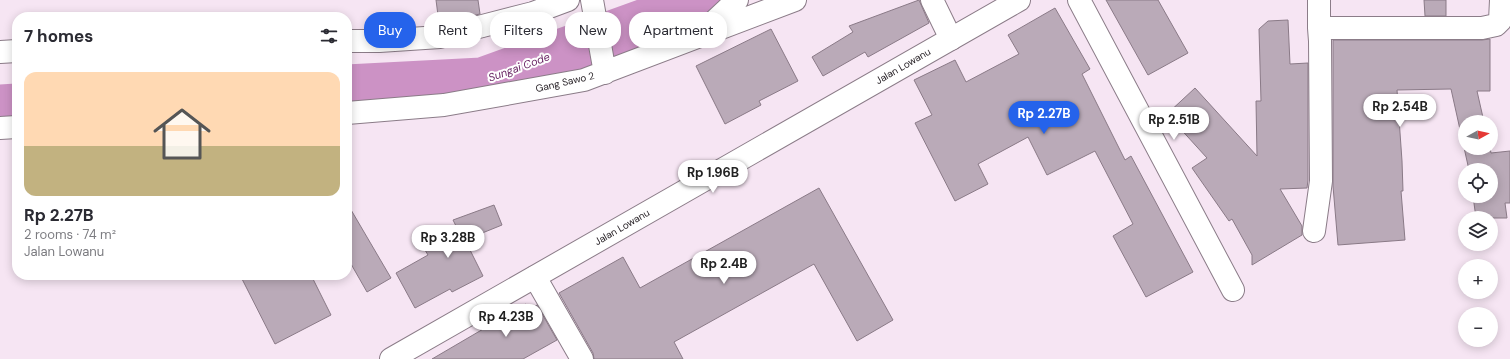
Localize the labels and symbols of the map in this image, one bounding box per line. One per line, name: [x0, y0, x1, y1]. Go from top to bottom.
street label: Jalan Lowanu: [873, 45, 933, 87]
water label: Sungai Code: [486, 49, 552, 85]
street label: Gang Sawo 2: [534, 69, 596, 95]
pin: Rp 2.54B: [1359, 94, 1441, 128]
pin: Rp 2.27B: [1003, 101, 1085, 135]
pin: Rp 2.51B: [1133, 107, 1215, 141]
north arrow: [1458, 115, 1498, 155]
pin: Rp 1.96B: [672, 160, 754, 194]
street label: Jalan Lowanu: [592, 206, 652, 248]
pin: Rp 3.28B: [407, 225, 489, 259]
pin: Rp 2.4B: [687, 251, 761, 285]
pin: Rp 4.23B: [465, 304, 547, 338]

